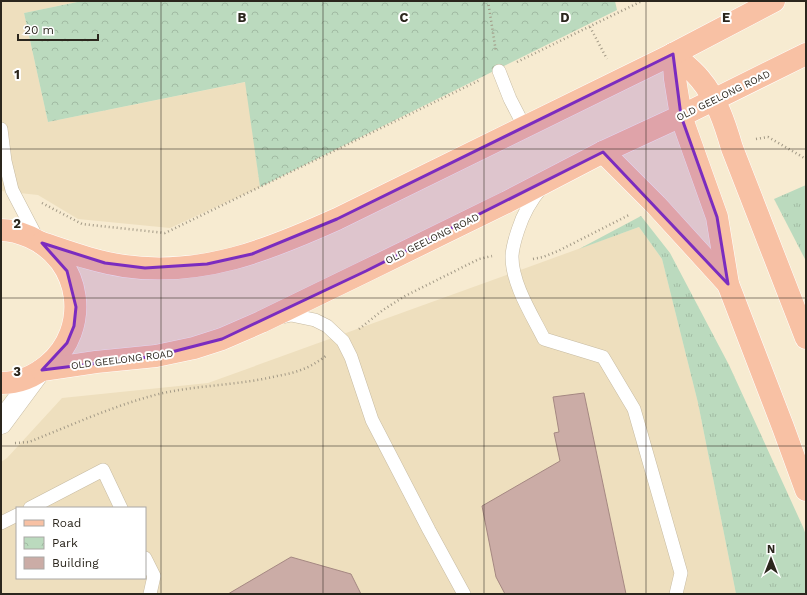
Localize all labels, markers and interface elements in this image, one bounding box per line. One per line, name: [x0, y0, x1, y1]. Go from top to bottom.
text: B: [238, 10, 247, 25]
text: C: [400, 10, 409, 25]
text: D: [560, 10, 570, 25]
text: E: [722, 10, 730, 25]
scale bar: [18, 16, 98, 42]
text: 20 m: [24, 23, 54, 37]
text: 1: [14, 67, 20, 82]
street label: OLD GEELONG ROAD: [675, 68, 772, 123]
street label: OLD GEELONG ROAD: [384, 211, 481, 266]
text: 2: [13, 216, 21, 231]
street label: OLD GEELONG ROAD: [70, 348, 174, 371]
text: 3: [13, 364, 21, 379]
legend: [16, 507, 146, 579]
text: Road: [52, 516, 81, 530]
text: Park: [52, 536, 78, 550]
north arrow: [751, 539, 791, 579]
text: N: [767, 543, 775, 556]
text: Building: [52, 556, 99, 570]

